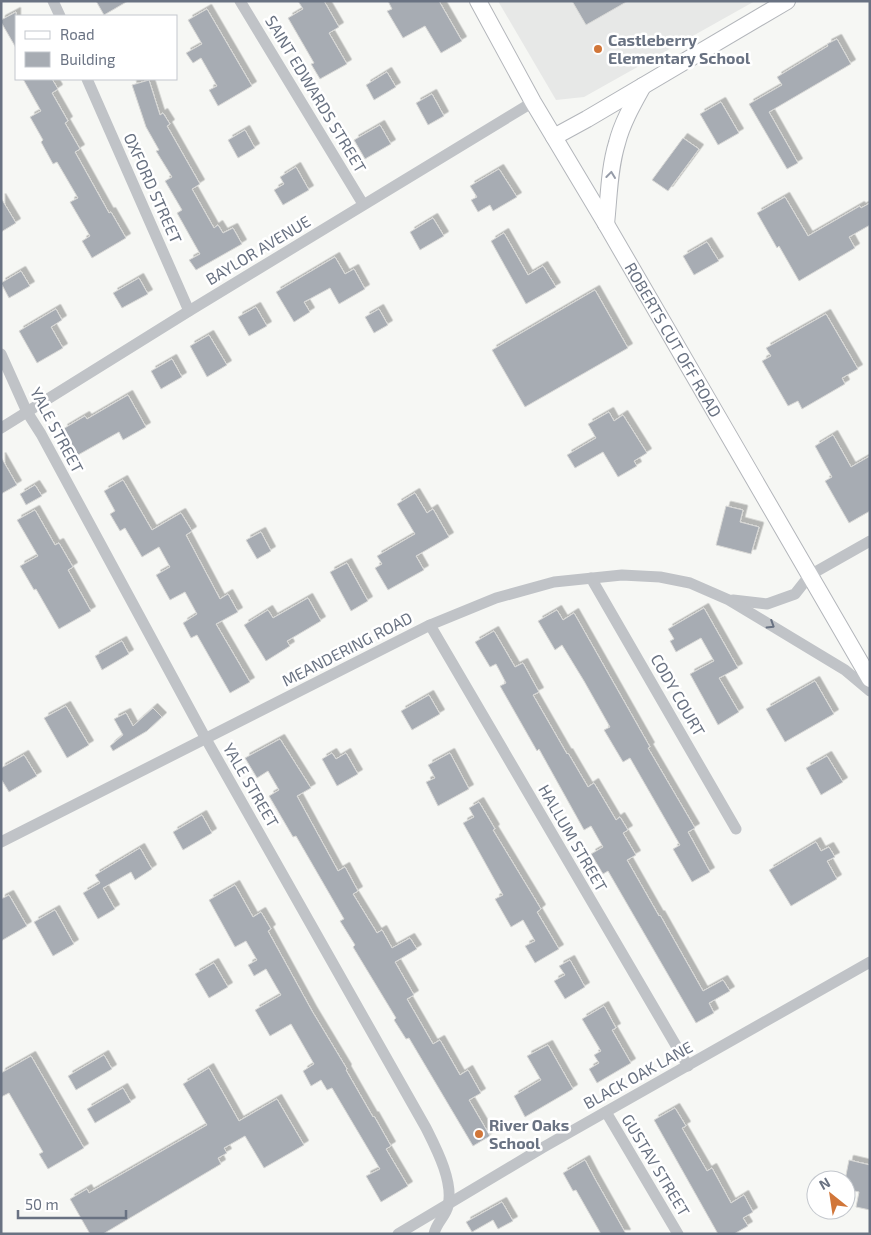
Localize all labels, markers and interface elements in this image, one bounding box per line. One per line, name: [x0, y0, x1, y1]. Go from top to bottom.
street label: SAINT EDWARDS STREET: [262, 12, 371, 176]
legend: [15, 15, 178, 80]
text: Road: [60, 25, 95, 43]
place label: Castleberry Elementary School: [608, 30, 751, 68]
marker: Castleberry Elementary School: [592, 43, 604, 55]
text: Building: [60, 50, 116, 68]
street label: OXFORD STREET: [121, 130, 186, 246]
one-way arrow: [605, 171, 616, 179]
street label: BAYLOR AVENUE: [202, 211, 314, 288]
street label: ROBERTS CUT OFF ROAD: [621, 259, 726, 420]
street label: YALE STREET: [27, 384, 88, 476]
street label: MEANDERING ROAD: [278, 607, 415, 690]
one-way arrow: [765, 619, 774, 629]
street label: CODY COURT: [647, 650, 710, 739]
street label: YALE STREET: [220, 739, 283, 830]
street label: HALLUM STREET: [535, 781, 612, 895]
street label: BLACK OAK LANE: [580, 1037, 696, 1112]
street label: GUSTAV STREET: [618, 1110, 694, 1219]
place label: River Oaks School: [489, 1115, 569, 1152]
marker: River Oaks School: [473, 1128, 485, 1140]
north arrow: [806, 1170, 856, 1220]
text: N: [816, 1173, 833, 1193]
scale bar: [18, 1188, 125, 1220]
text: 50 m: [25, 1195, 59, 1213]

